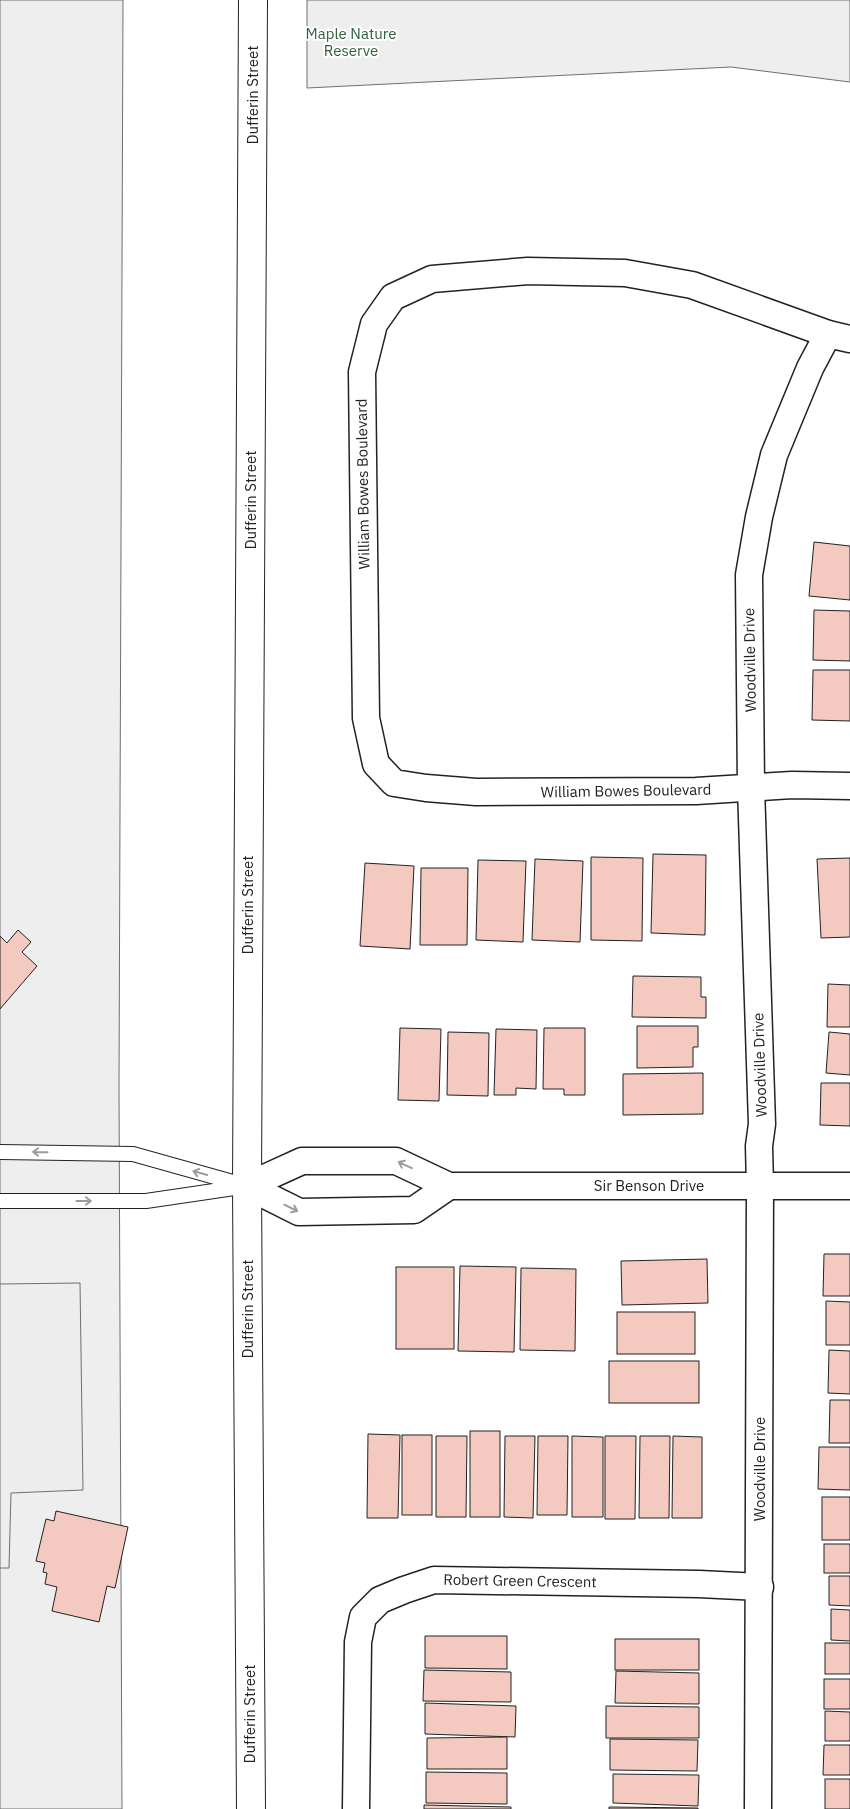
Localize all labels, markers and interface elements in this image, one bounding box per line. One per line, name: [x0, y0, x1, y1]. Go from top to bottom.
park label: Maple Nature Reserve: [306, 24, 396, 60]
street label: Dufferin Street: [243, 46, 262, 144]
street label: William Bowes Boulevard: [352, 399, 373, 569]
street label: Dufferin Street: [241, 451, 260, 549]
street label: Woodville Drive: [739, 608, 760, 712]
street label: William Bowes Boulevard: [541, 780, 711, 801]
street label: Dufferin Street: [238, 856, 257, 954]
street label: Woodville Drive: [748, 1012, 771, 1118]
one-way arrow: [32, 1148, 48, 1157]
one-way arrow: [398, 1160, 413, 1169]
one-way arrow: [192, 1168, 208, 1178]
street label: Sir Benson Drive: [594, 1176, 704, 1195]
one-way arrow: [75, 1196, 91, 1206]
one-way arrow: [283, 1203, 298, 1213]
street label: Dufferin Street: [238, 1260, 257, 1358]
street label: Woodville Drive: [750, 1417, 769, 1521]
street label: Robert Green Crescent: [443, 1570, 597, 1591]
street label: Dufferin Street: [240, 1665, 259, 1763]

